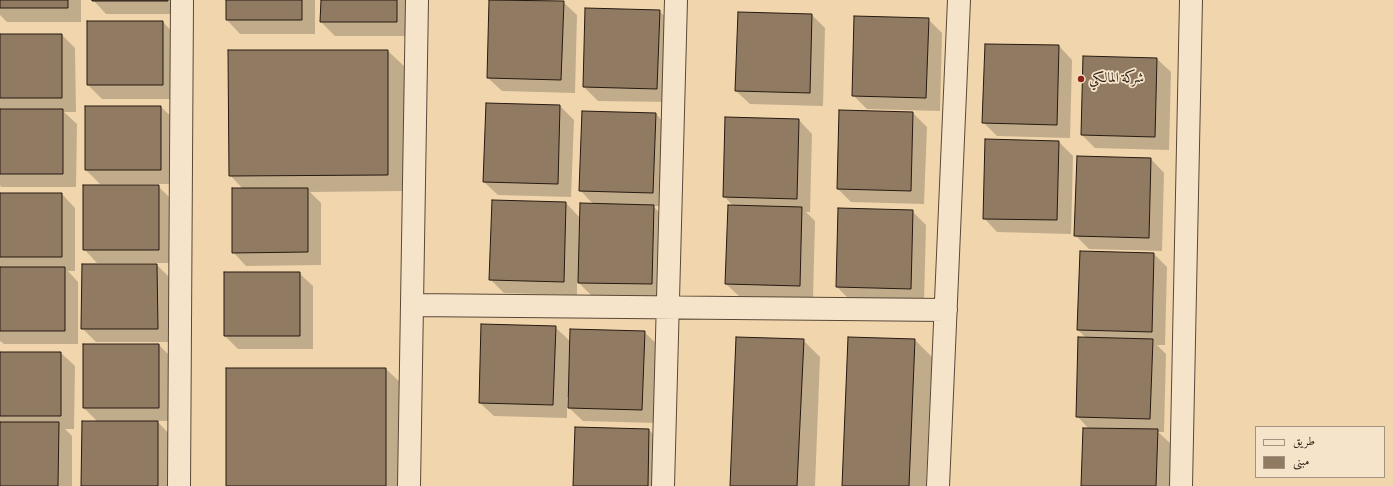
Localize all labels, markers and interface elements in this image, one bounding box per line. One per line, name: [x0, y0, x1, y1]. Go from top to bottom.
place label: شركة المالكي: [1089, 71, 1144, 87]
marker: شركة المالكي: [1076, 74, 1086, 84]
legend: [1255, 426, 1385, 478]
text: طريق: [1293, 433, 1315, 449]
text: مبنى: [1293, 453, 1309, 469]

